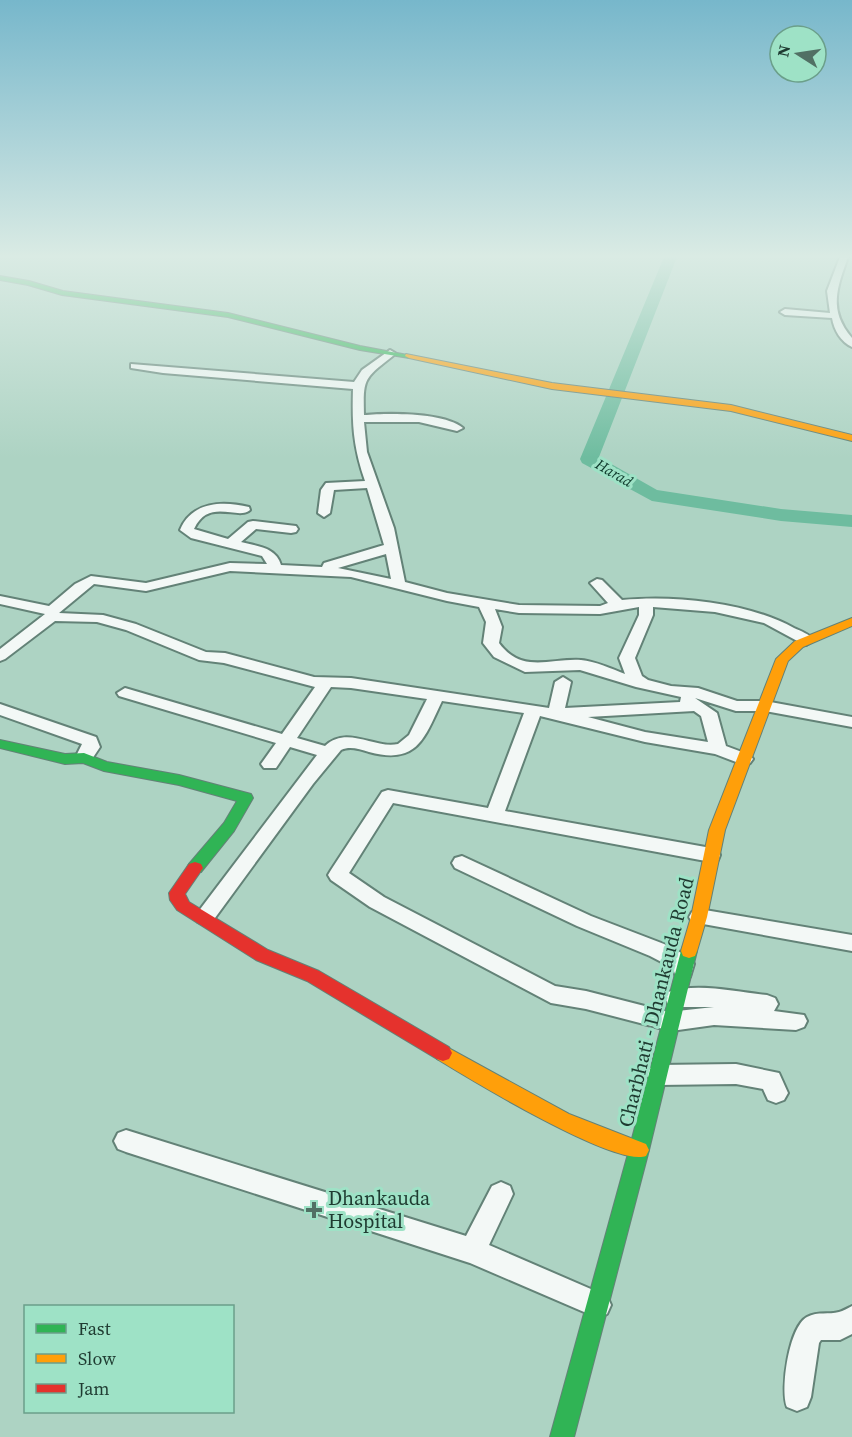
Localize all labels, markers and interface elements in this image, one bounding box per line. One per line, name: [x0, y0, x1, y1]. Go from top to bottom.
north arrow: [768, 24, 828, 84]
text: N: [771, 43, 795, 59]
water label: Harad: [591, 453, 637, 492]
street label: Charbhati - Dhankauda Road: [611, 873, 701, 1130]
place label: Dhankauda Hospital: [328, 1184, 431, 1235]
marker: Dhankauda Hospital: [305, 1201, 323, 1219]
legend: [24, 1305, 234, 1413]
text: Fast: [78, 1316, 111, 1341]
text: Slow: [78, 1346, 116, 1371]
text: Jam: [77, 1376, 110, 1401]

